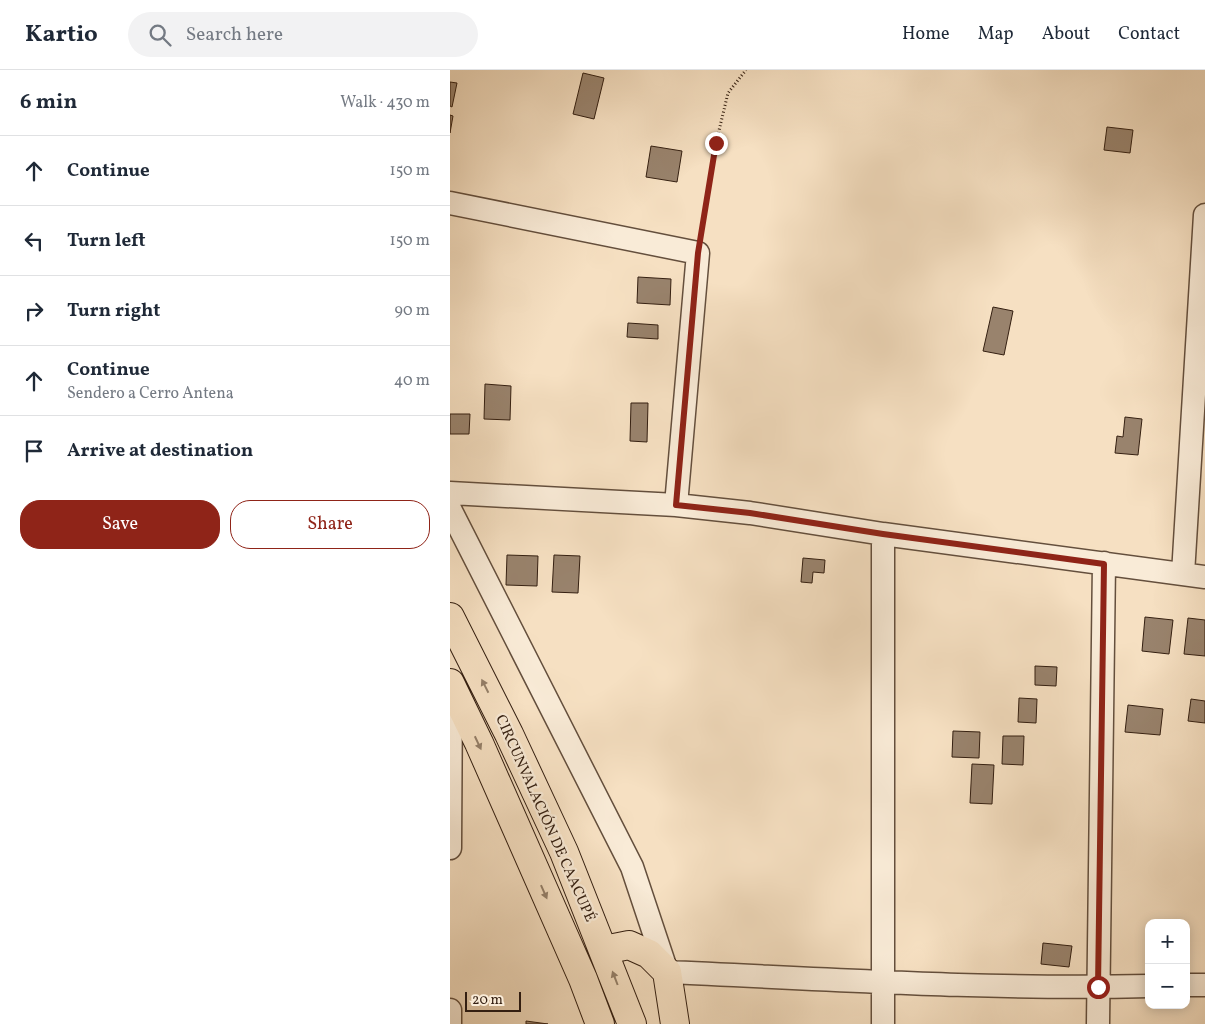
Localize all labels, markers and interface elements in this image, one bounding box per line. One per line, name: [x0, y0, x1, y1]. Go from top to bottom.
search box: [128, 12, 478, 57]
text: Kartio: [25, 18, 98, 52]
icon: search: [146, 21, 174, 49]
text: Search here: [186, 22, 283, 48]
text: Home: [902, 22, 950, 47]
text: Map: [978, 22, 1014, 47]
text: About: [1042, 22, 1090, 47]
text: Contact: [1118, 22, 1180, 47]
text: 6 min: [20, 88, 77, 117]
text: Walk · 430 m: [340, 92, 430, 114]
route end: [705, 132, 728, 155]
icon: ahead: [20, 157, 48, 185]
text: Continue: [67, 158, 150, 184]
text: 150 m: [389, 160, 430, 182]
icon: left: [20, 227, 48, 255]
text: Turn left: [67, 228, 146, 254]
text: 150 m: [389, 230, 430, 252]
icon: right: [20, 297, 48, 325]
text: Turn right: [67, 298, 160, 324]
text: 90 m: [394, 300, 430, 322]
text: Continue: [67, 357, 150, 383]
icon: ahead: [20, 367, 48, 395]
text: 40 m: [394, 370, 430, 392]
text: Sendero a Cerro Antena: [67, 383, 234, 405]
icon: arrive: [20, 437, 48, 465]
text: Arrive at destination: [67, 438, 253, 464]
button: Save: [20, 500, 220, 549]
button: Share: [230, 500, 430, 549]
one-way arrow: [481, 679, 489, 693]
street label: CIRCUNVALACIÓN DE CAACUPÉ: [489, 712, 600, 926]
one-way arrow: [475, 736, 483, 750]
one-way arrow: [541, 885, 549, 899]
map controls: [1145, 919, 1190, 1009]
button: +: [1145, 919, 1190, 964]
button: −: [1145, 964, 1190, 1009]
one-way arrow: [611, 971, 618, 986]
route start: [1087, 976, 1110, 999]
scale bar: [465, 989, 521, 1012]
text: 20 m: [472, 991, 503, 1010]

